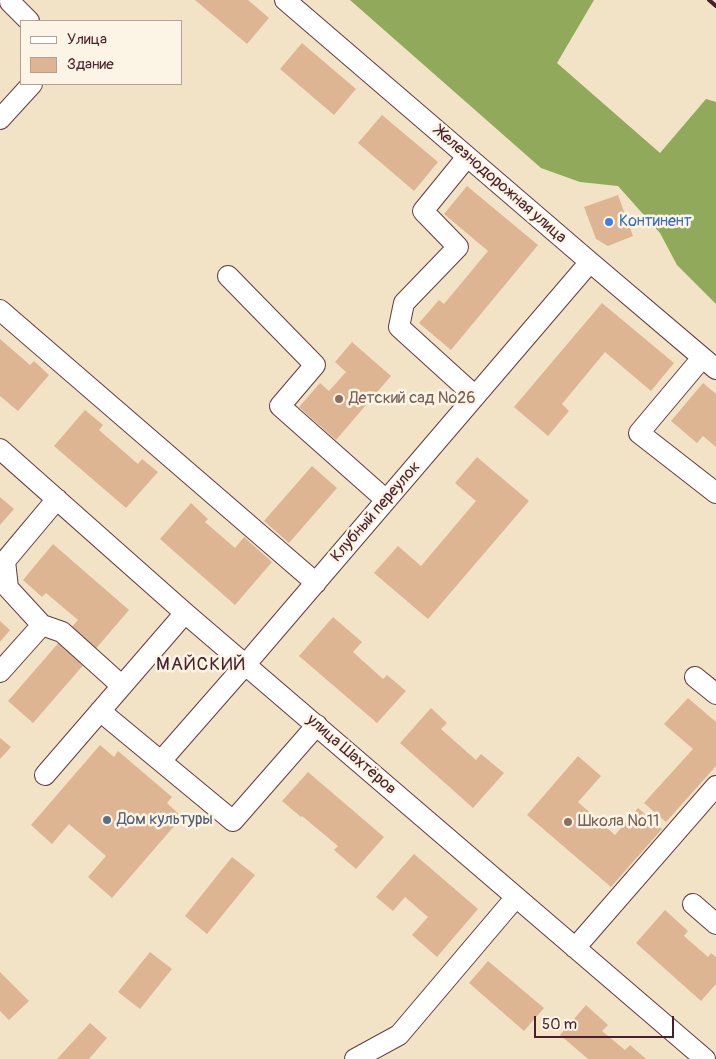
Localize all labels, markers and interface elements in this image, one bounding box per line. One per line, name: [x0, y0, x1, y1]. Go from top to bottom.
legend: [20, 20, 182, 85]
text: Улица: [67, 30, 107, 49]
text: Здание: [67, 55, 114, 74]
street label: Железнодорожная улица: [430, 122, 570, 248]
place label: Континент: [619, 212, 692, 232]
marker: Континент: [603, 216, 615, 228]
place label: Детский сад №26: [349, 389, 475, 409]
marker: Детский сад №26: [333, 393, 345, 405]
street label: Клубный переулок: [327, 458, 425, 566]
district label: МАЙСКИЙ: [155, 654, 247, 676]
street label: улица Шахтёров: [302, 711, 400, 799]
place label: Дом культуры: [117, 810, 213, 830]
place label: Школа №11: [578, 812, 659, 832]
marker: Дом культуры: [101, 814, 113, 826]
marker: Школа №11: [562, 816, 574, 828]
scale bar: [536, 1006, 676, 1038]
text: 50 m: [542, 1015, 577, 1034]

